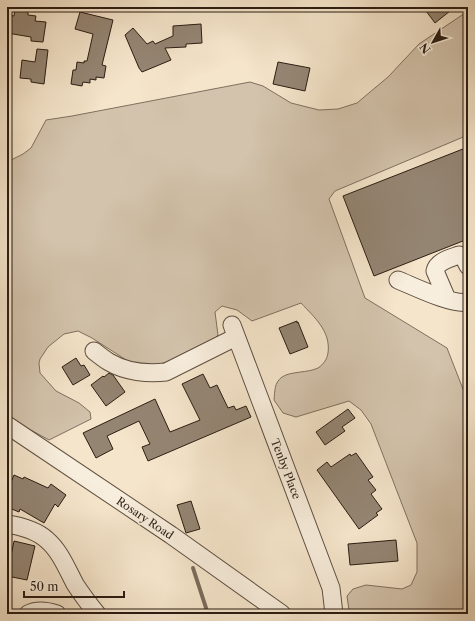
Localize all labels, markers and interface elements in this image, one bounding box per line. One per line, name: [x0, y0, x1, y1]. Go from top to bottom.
north arrow: [413, 22, 453, 62]
text: N: [417, 40, 434, 56]
street label: Tenby Place: [268, 437, 304, 501]
street label: Rosary Road: [114, 494, 176, 542]
scale bar: [24, 573, 124, 599]
text: 50 m: [30, 579, 59, 594]

